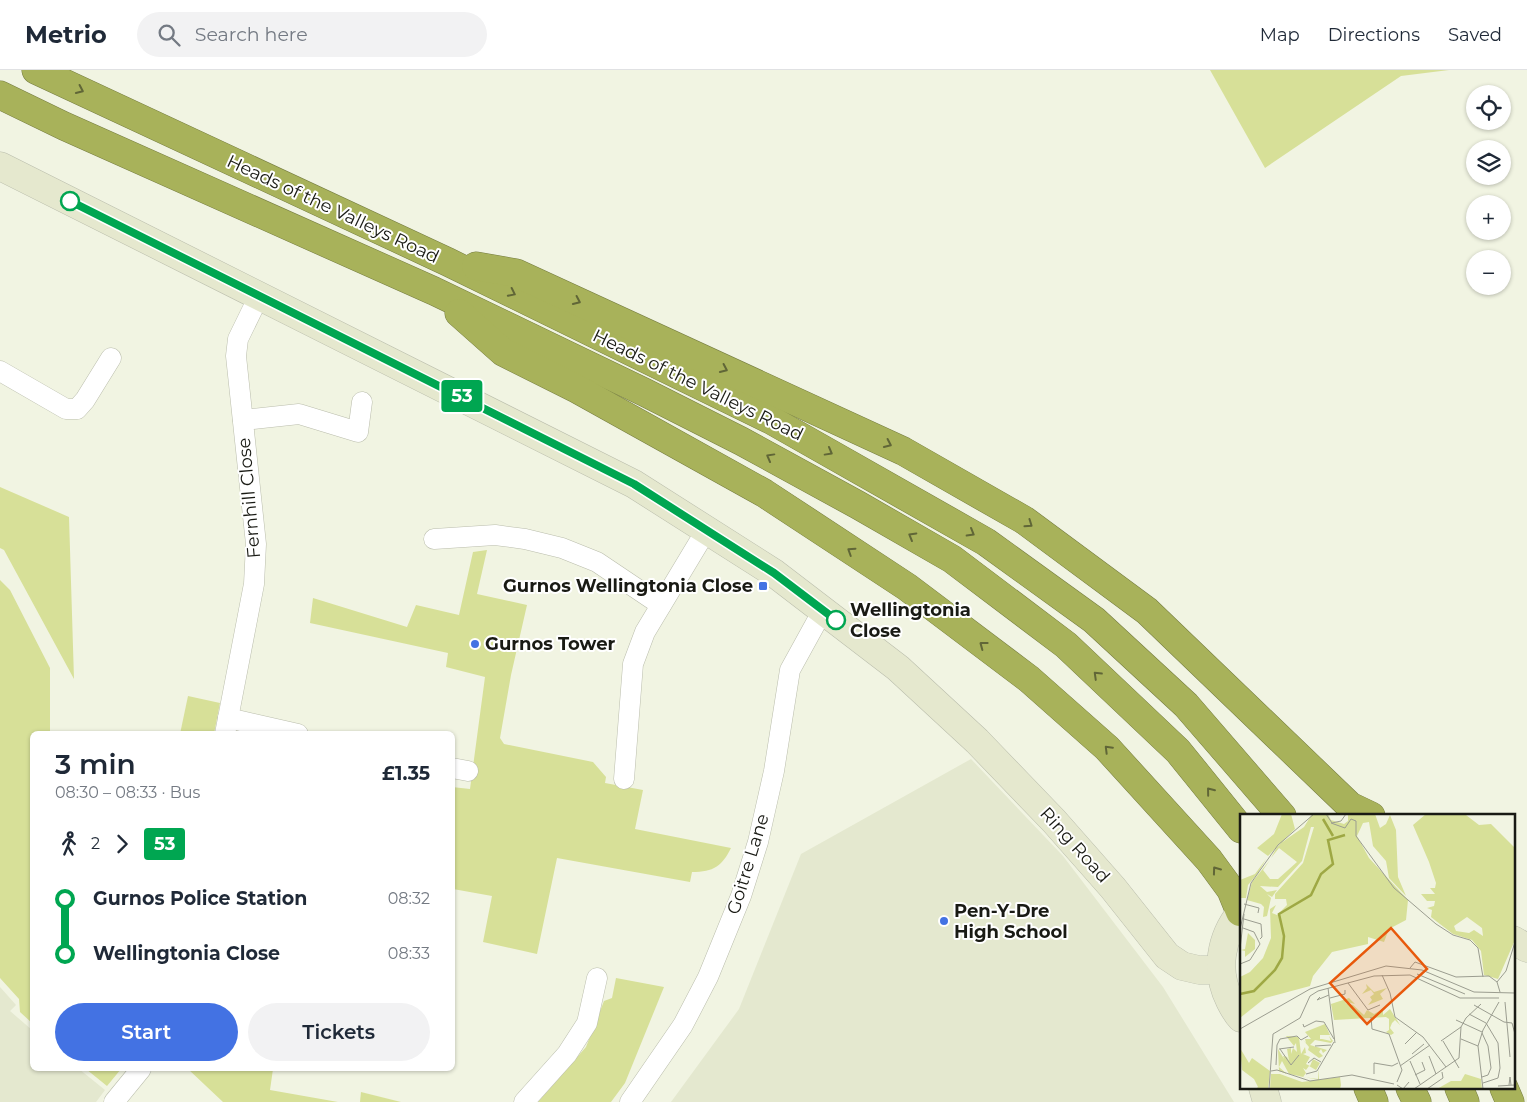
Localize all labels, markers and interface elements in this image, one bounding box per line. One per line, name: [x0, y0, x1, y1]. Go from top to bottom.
search box: [137, 12, 487, 57]
text: Metrio: [25, 20, 107, 49]
icon: search: [155, 21, 183, 49]
text: Search here: [195, 23, 308, 46]
text: Map: [1260, 24, 1300, 46]
text: Directions: [1328, 24, 1420, 46]
text: Saved: [1448, 24, 1502, 46]
one-way arrow: [75, 84, 84, 95]
map controls: [1466, 85, 1511, 295]
button: locate: [1466, 85, 1511, 130]
button: layers: [1466, 140, 1511, 185]
street label: Heads of the Valleys Road: [223, 150, 443, 268]
unlabelled marker: [60, 191, 80, 211]
button: +: [1466, 195, 1511, 240]
button: −: [1466, 250, 1511, 295]
one-way arrow: [507, 287, 516, 298]
one-way arrow: [572, 294, 581, 305]
street label: Heads of the Valleys Road: [589, 324, 807, 446]
one-way arrow: [719, 362, 728, 373]
line badge: 53: [440, 380, 484, 412]
text: 53: [451, 385, 473, 407]
street label: Fernhill Close: [233, 437, 265, 559]
one-way arrow: [883, 438, 892, 448]
one-way arrow: [824, 446, 833, 456]
one-way arrow: [766, 453, 775, 463]
one-way arrow: [1023, 518, 1033, 527]
one-way arrow: [965, 526, 974, 536]
one-way arrow: [908, 532, 917, 542]
one-way arrow: [847, 548, 857, 557]
place label: Gurnos Wellingtonia Close: [503, 575, 753, 597]
marker: Gurnos Wellingtonia Close: [757, 580, 769, 592]
place label: Wellingtonia Close: [850, 599, 971, 642]
marker: Wellingtonia Close: [826, 610, 846, 630]
place label: Gurnos Tower: [485, 633, 615, 655]
marker: Gurnos Tower: [469, 638, 481, 650]
one-way arrow: [980, 642, 989, 651]
one-way arrow: [1094, 672, 1103, 681]
one-way arrow: [1105, 746, 1114, 755]
text: 3 min: [55, 747, 136, 781]
text: £1.35: [382, 762, 430, 785]
text: 08:30 – 08:33 · Bus: [55, 783, 200, 802]
one-way arrow: [1208, 788, 1216, 797]
street label: Ring Road: [1035, 803, 1115, 887]
street label: Goitre Lane: [722, 811, 774, 917]
inset map: [1240, 814, 1514, 1090]
icon: walk: [55, 830, 83, 858]
icon: forward: [108, 830, 136, 858]
text: 53: [154, 833, 175, 855]
text: 2: [91, 834, 100, 853]
one-way arrow: [1214, 867, 1222, 876]
text: Gurnos Police Station: [93, 887, 307, 910]
text: 08:32: [388, 889, 430, 908]
place label: Pen-Y-Dre High School: [954, 900, 1068, 943]
marker: Pen-Y-Dre High School: [938, 915, 950, 927]
text: Wellingtonia Close: [93, 942, 280, 965]
text: 08:33: [388, 944, 430, 963]
button: Start: [55, 1003, 238, 1061]
button: Tickets: [248, 1003, 430, 1061]

